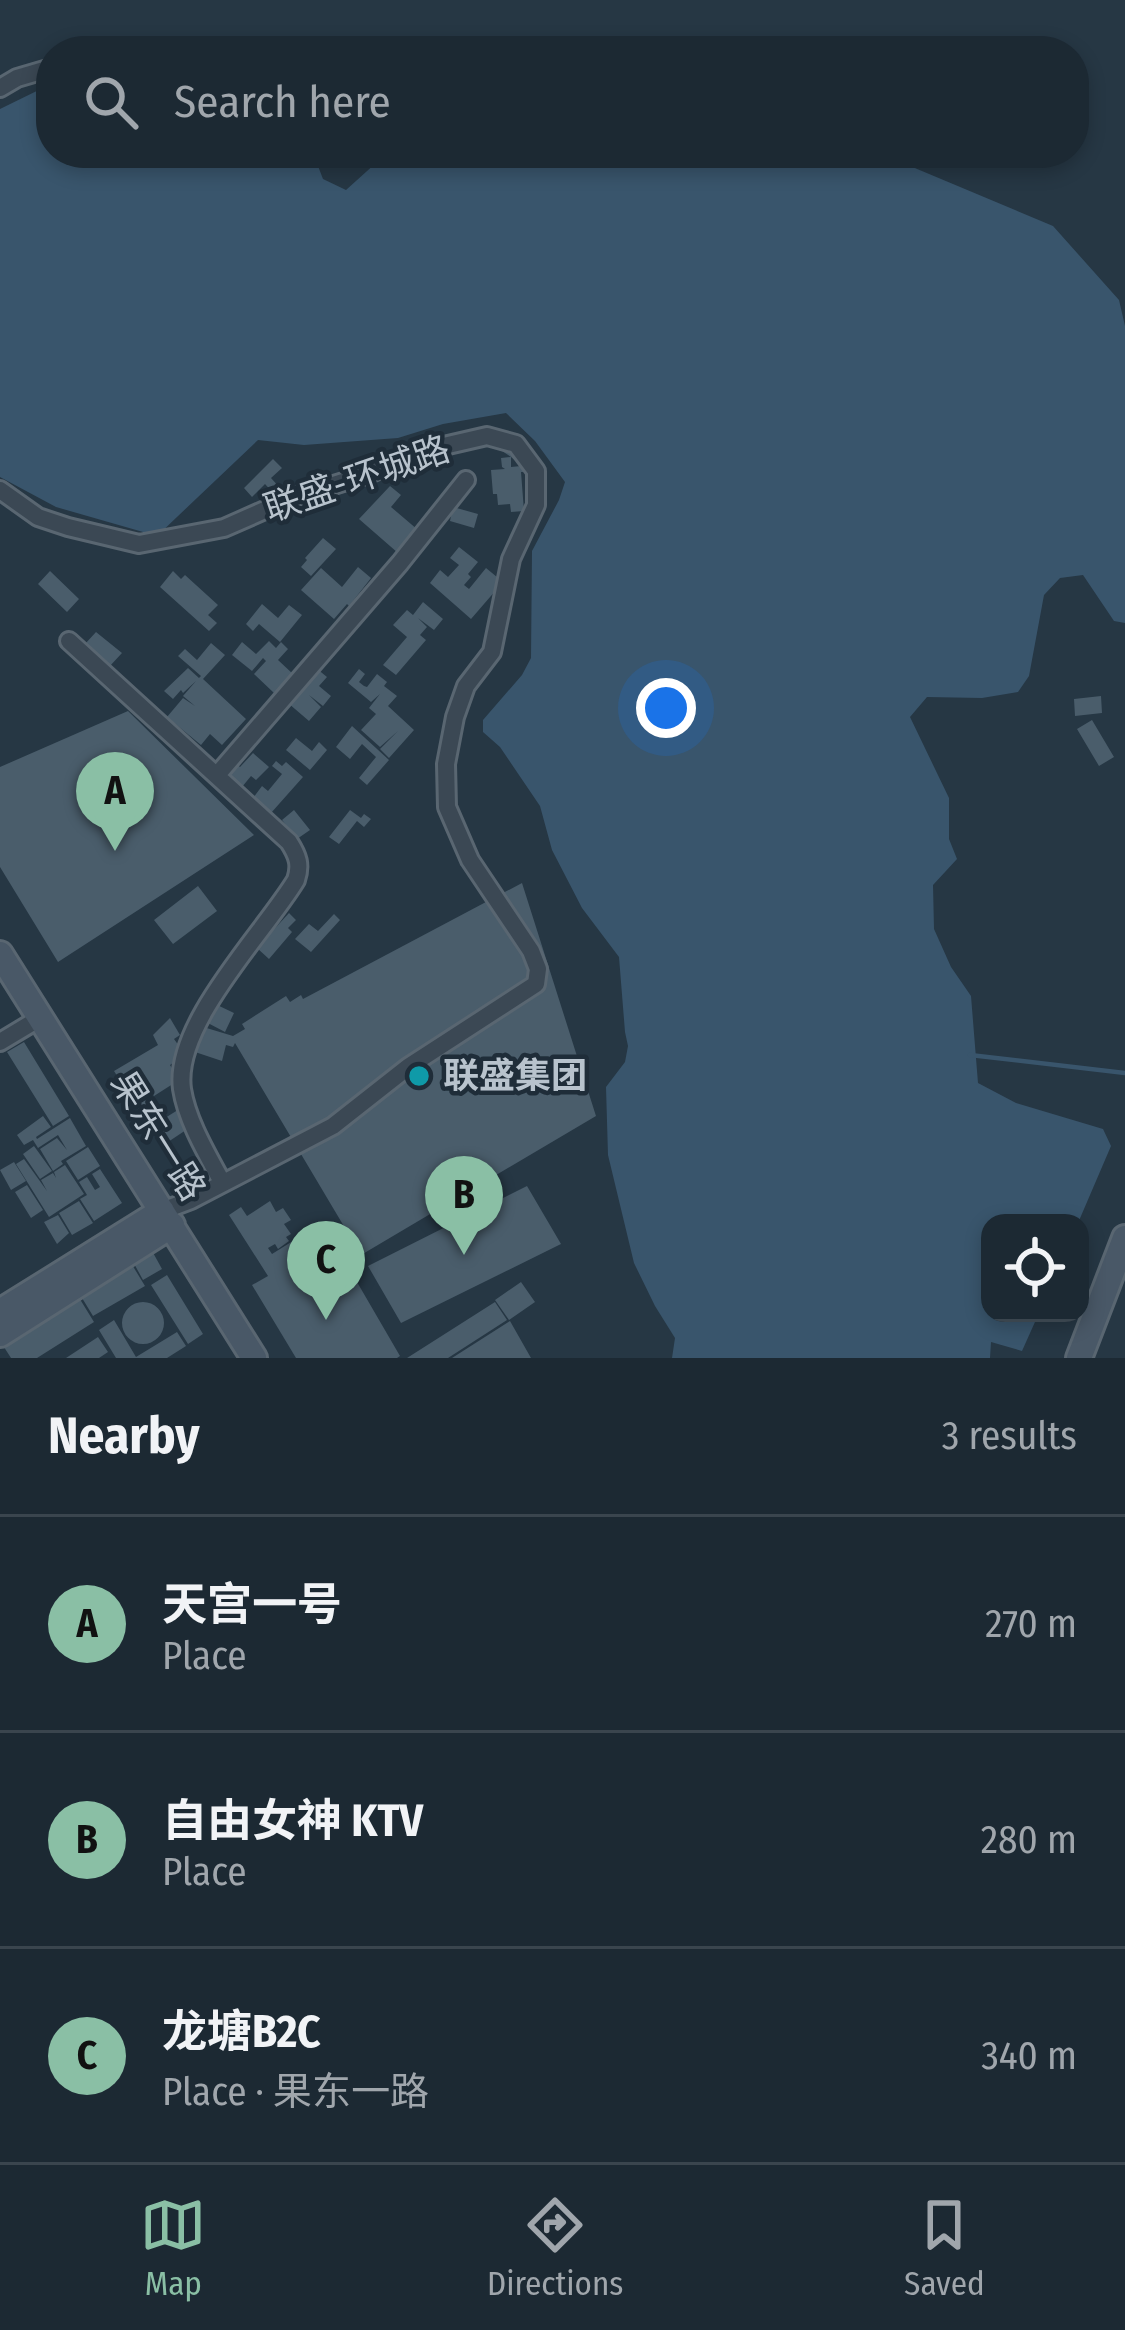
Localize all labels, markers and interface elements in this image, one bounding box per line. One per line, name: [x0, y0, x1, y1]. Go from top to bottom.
search box: [36, 36, 1089, 168]
icon: search: [78, 69, 144, 135]
text: Search here: [174, 75, 391, 129]
street label: 联盛-环城路: [258, 427, 456, 531]
your location: [636, 678, 696, 738]
pin: A: [76, 752, 154, 851]
place label: 联盛集团: [443, 1054, 587, 1098]
street label: 果东一路: [101, 1063, 215, 1209]
marker: 联盛集团: [406, 1063, 432, 1089]
pin: B: [425, 1156, 503, 1255]
map controls: [981, 1214, 1089, 1322]
button: locate: [981, 1214, 1089, 1322]
pin: C: [287, 1221, 365, 1320]
text: Nearby: [48, 1405, 200, 1467]
text: 3 results: [942, 1413, 1077, 1459]
text: 天宫一号: [162, 1578, 342, 1632]
text: A: [76, 1601, 98, 1647]
text: 270 m: [985, 1601, 1077, 1647]
text: Place: [162, 1633, 246, 1679]
text: 自由女神 KTV: [162, 1794, 423, 1848]
text: B: [76, 1817, 98, 1863]
text: 280 m: [981, 1817, 1077, 1863]
text: Place: [162, 1849, 246, 1895]
text: 龙塘B2C: [162, 2005, 321, 2059]
text: C: [77, 2033, 97, 2079]
text: 340 m: [981, 2033, 1077, 2079]
text: Place · 果东一路: [162, 2069, 429, 2115]
tab: Map: [140, 2192, 206, 2304]
tab: Directions: [487, 2192, 623, 2304]
tab: Saved: [904, 2192, 985, 2304]

